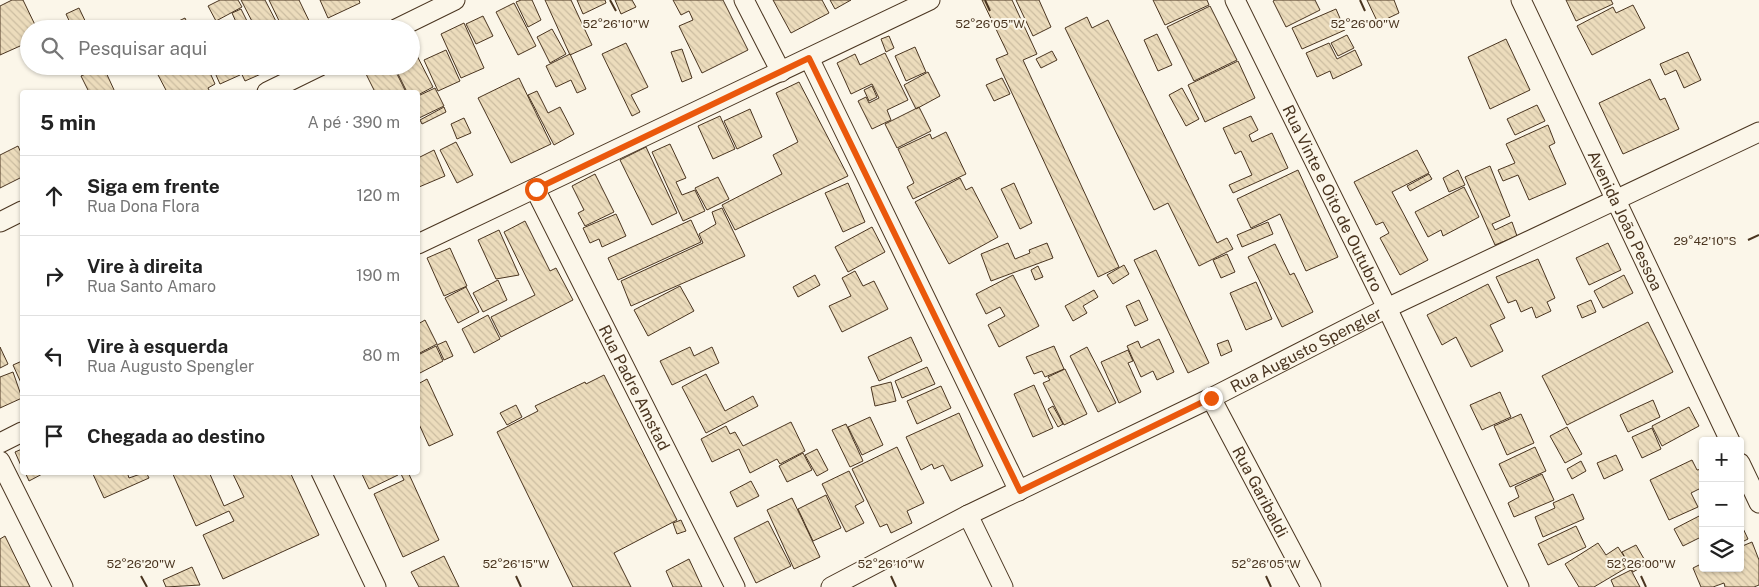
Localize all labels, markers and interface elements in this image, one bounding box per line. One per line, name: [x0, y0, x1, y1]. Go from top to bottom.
text: 52°26'10"W: [583, 17, 650, 31]
text: 52°26'05"W: [955, 17, 1025, 31]
text: 52°26'00"W: [1330, 17, 1400, 31]
search box: [20, 20, 420, 75]
icon: search: [38, 34, 66, 62]
text: Pesquisar aqui: [78, 37, 207, 59]
street label: Rua Vinte e Oito de Outubro: [1279, 102, 1387, 295]
text: 5 min: [40, 110, 96, 135]
text: A pé · 390 m: [308, 113, 400, 132]
street label: Avenida João Pessoa: [1584, 147, 1667, 294]
text: Siga em frente: [87, 175, 220, 197]
route start: [525, 178, 548, 201]
icon: ahead: [40, 182, 68, 210]
text: 120 m: [356, 186, 400, 205]
text: Rua Dona Flora: [87, 197, 200, 216]
text: 29°42'10"S: [1673, 234, 1737, 248]
text: Vire à direita: [87, 255, 203, 277]
icon: right: [40, 262, 68, 290]
text: 190 m: [356, 266, 400, 285]
text: Rua Santo Amaro: [87, 277, 216, 296]
street label: Rua Augusto Spengler: [1227, 303, 1385, 396]
street label: Rua Padre Amstad: [595, 321, 674, 453]
text: Vire à esquerda: [87, 335, 228, 357]
icon: left: [40, 342, 68, 370]
text: 80 m: [362, 346, 400, 365]
text: Rua Augusto Spengler: [87, 357, 254, 376]
route end: [1200, 387, 1223, 410]
icon: arrive: [40, 422, 68, 450]
text: Chegada ao destino: [87, 425, 265, 447]
map controls: [1699, 437, 1744, 572]
button: +: [1699, 437, 1744, 482]
street label: Rua Garibaldi: [1229, 443, 1292, 540]
button: −: [1699, 482, 1744, 527]
button: layers: [1699, 527, 1744, 572]
text: 52°26'20"W: [106, 557, 176, 571]
text: 52°26'15"W: [482, 557, 550, 571]
text: 52°26'10"W: [858, 557, 925, 571]
text: 52°26'05"W: [1231, 557, 1301, 571]
text: 52°26'00"W: [1606, 557, 1676, 571]

